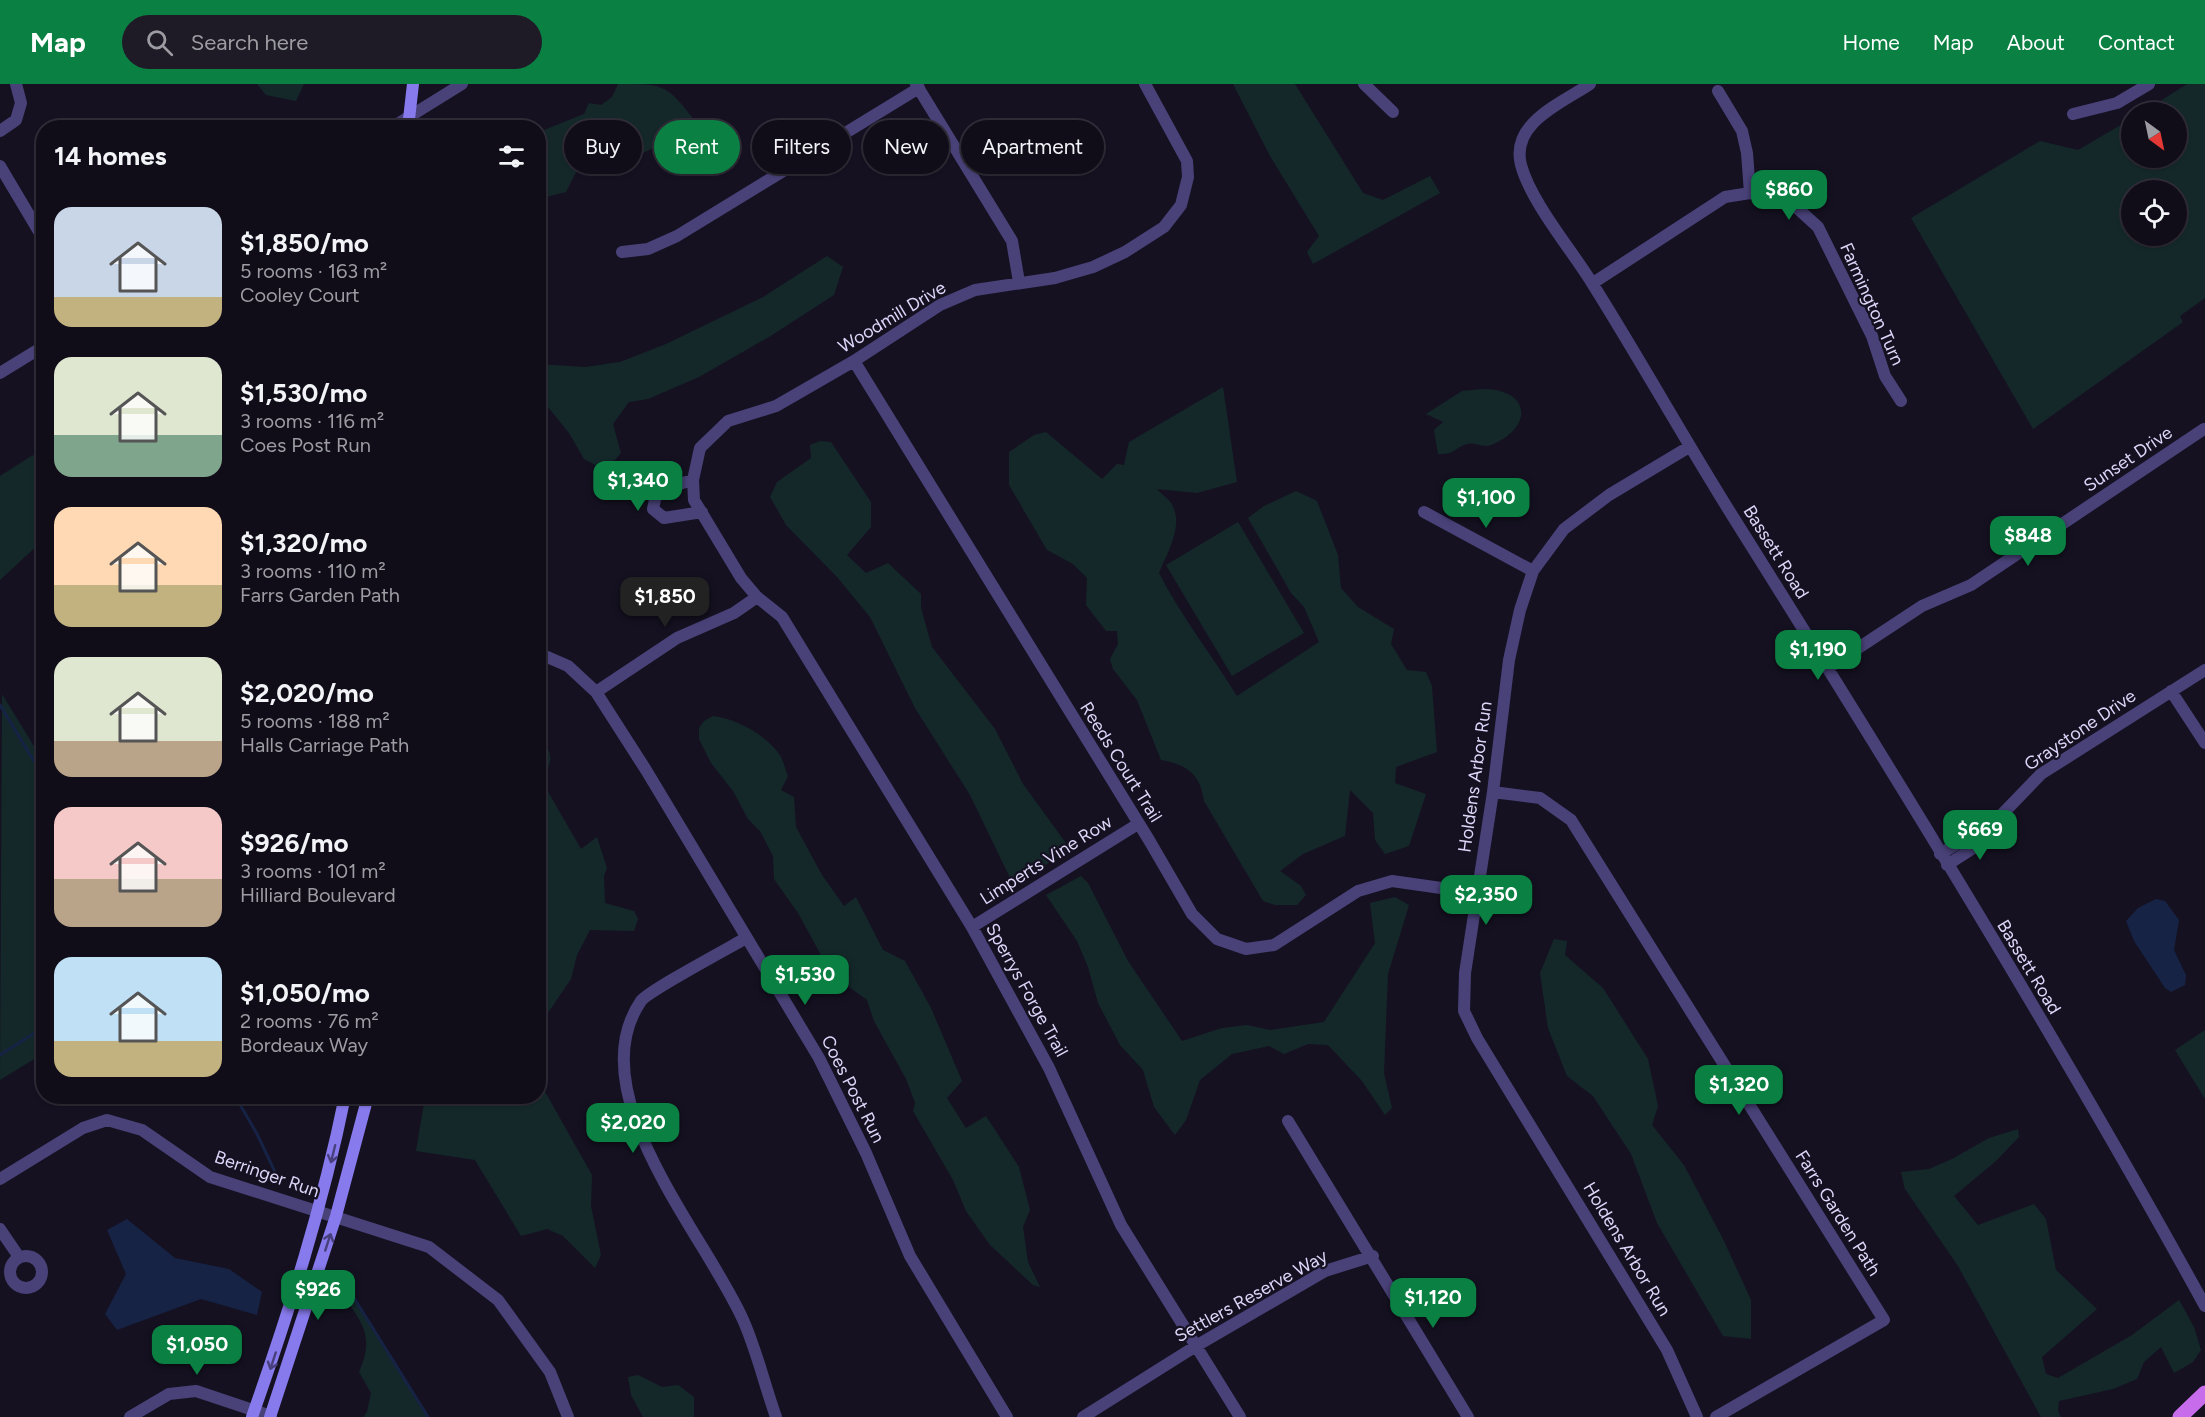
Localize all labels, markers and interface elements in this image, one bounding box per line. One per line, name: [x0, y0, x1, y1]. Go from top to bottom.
search box: [122, 15, 542, 69]
text: Map: [30, 25, 86, 59]
icon: search: [143, 26, 176, 59]
text: Search here: [191, 29, 308, 56]
text: Home: [1843, 30, 1900, 55]
text: Map: [1933, 30, 1974, 55]
text: About: [2007, 30, 2065, 55]
text: Contact: [2098, 30, 2175, 55]
north arrow: [2121, 102, 2187, 168]
map controls: [2121, 102, 2187, 246]
chip: Buy: [564, 120, 642, 174]
chip: Rent: [654, 120, 740, 174]
chip: Filters: [752, 120, 851, 174]
chip: New: [863, 120, 949, 174]
chip: Apartment: [961, 120, 1104, 174]
text: 14 homes: [54, 140, 167, 172]
icon: filters: [495, 140, 528, 173]
pin: $860: [1753, 170, 1825, 221]
text: $860: [1765, 177, 1813, 201]
button: locate: [2121, 180, 2187, 246]
text: $1,850/mo: [240, 227, 369, 259]
icon: home: [102, 231, 174, 303]
street label: Farmington Turn: [1835, 239, 1909, 369]
text: 5 rooms · 163 m²: [240, 259, 387, 283]
street label: Woodmill Drive: [834, 276, 950, 358]
text: Cooley Court: [240, 283, 360, 307]
text: $1,530/mo: [240, 377, 367, 409]
icon: home: [102, 381, 174, 453]
text: 3 rooms · 116 m²: [240, 409, 384, 433]
street label: Sunset Drive: [2079, 421, 2177, 497]
text: Coes Post Run: [240, 433, 371, 457]
pin: $1,340: [589, 461, 687, 512]
text: $1,340: [607, 468, 669, 492]
pin: $1,100: [1437, 478, 1535, 529]
text: $1,100: [1456, 485, 1516, 509]
street label: Bassett Road: [1739, 501, 1813, 603]
pin: $848: [1992, 516, 2064, 567]
text: $848: [2004, 523, 2052, 547]
text: $1,320/mo: [240, 527, 367, 559]
icon: home: [102, 531, 174, 603]
text: 3 rooms · 110 m²: [240, 559, 386, 583]
pin: $1,850: [616, 577, 714, 628]
text: Farrs Garden Path: [240, 583, 400, 607]
text: $1,850: [634, 584, 696, 608]
pin: $1,190: [1769, 630, 1867, 681]
text: $1,190: [1789, 637, 1847, 661]
text: $2,020/mo: [240, 677, 374, 709]
icon: home: [102, 681, 174, 753]
street label: Graystone Drive: [2020, 684, 2140, 775]
street label: Reeds Court Trail: [1075, 698, 1167, 826]
street label: Holdens Arbor Run: [1454, 700, 1496, 854]
text: 5 rooms · 188 m²: [240, 709, 390, 733]
text: Halls Carriage Path: [240, 733, 409, 757]
pin: $669: [1944, 810, 2016, 861]
street label: Limperts Vine Row: [976, 811, 1116, 909]
text: $669: [1957, 817, 2003, 841]
text: $926/mo: [240, 827, 349, 859]
icon: home: [102, 831, 174, 903]
text: 3 rooms · 101 m²: [240, 859, 386, 883]
pin: $2,350: [1437, 875, 1535, 926]
text: $2,350: [1454, 882, 1518, 906]
text: Hilliard Boulevard: [240, 883, 396, 907]
street label: Bassett Road: [1992, 916, 2066, 1018]
street label: Sperrys Forge Trail: [981, 919, 1073, 1061]
pin: $1,530: [756, 955, 854, 1006]
text: $1,530: [775, 962, 835, 986]
text: $1,050/mo: [240, 977, 370, 1009]
icon: home: [102, 981, 174, 1053]
text: 2 rooms · 76 m²: [240, 1009, 379, 1033]
street label: Coes Post Run: [816, 1032, 890, 1146]
text: Bordeaux Way: [240, 1033, 368, 1057]
pin: $1,320: [1690, 1065, 1788, 1116]
text: $1,320: [1709, 1072, 1769, 1096]
pin: $2,020: [584, 1103, 682, 1154]
text: $2,020: [600, 1110, 666, 1134]
one-way arrow: [326, 1144, 338, 1163]
street label: Berringer Run: [212, 1146, 322, 1202]
street label: Farrs Garden Path: [1791, 1146, 1885, 1280]
street label: Holdens Arbor Run: [1578, 1178, 1676, 1320]
one-way arrow: [323, 1233, 334, 1252]
street label: Settlers Reserve Way: [1171, 1245, 1332, 1347]
pin: $926: [282, 1270, 354, 1321]
text: $926: [295, 1277, 341, 1301]
pin: $1,120: [1384, 1278, 1482, 1329]
text: $1,120: [1404, 1285, 1462, 1309]
pin: $1,050: [148, 1325, 246, 1376]
text: $1,050: [166, 1332, 228, 1356]
one-way arrow: [266, 1351, 277, 1370]

